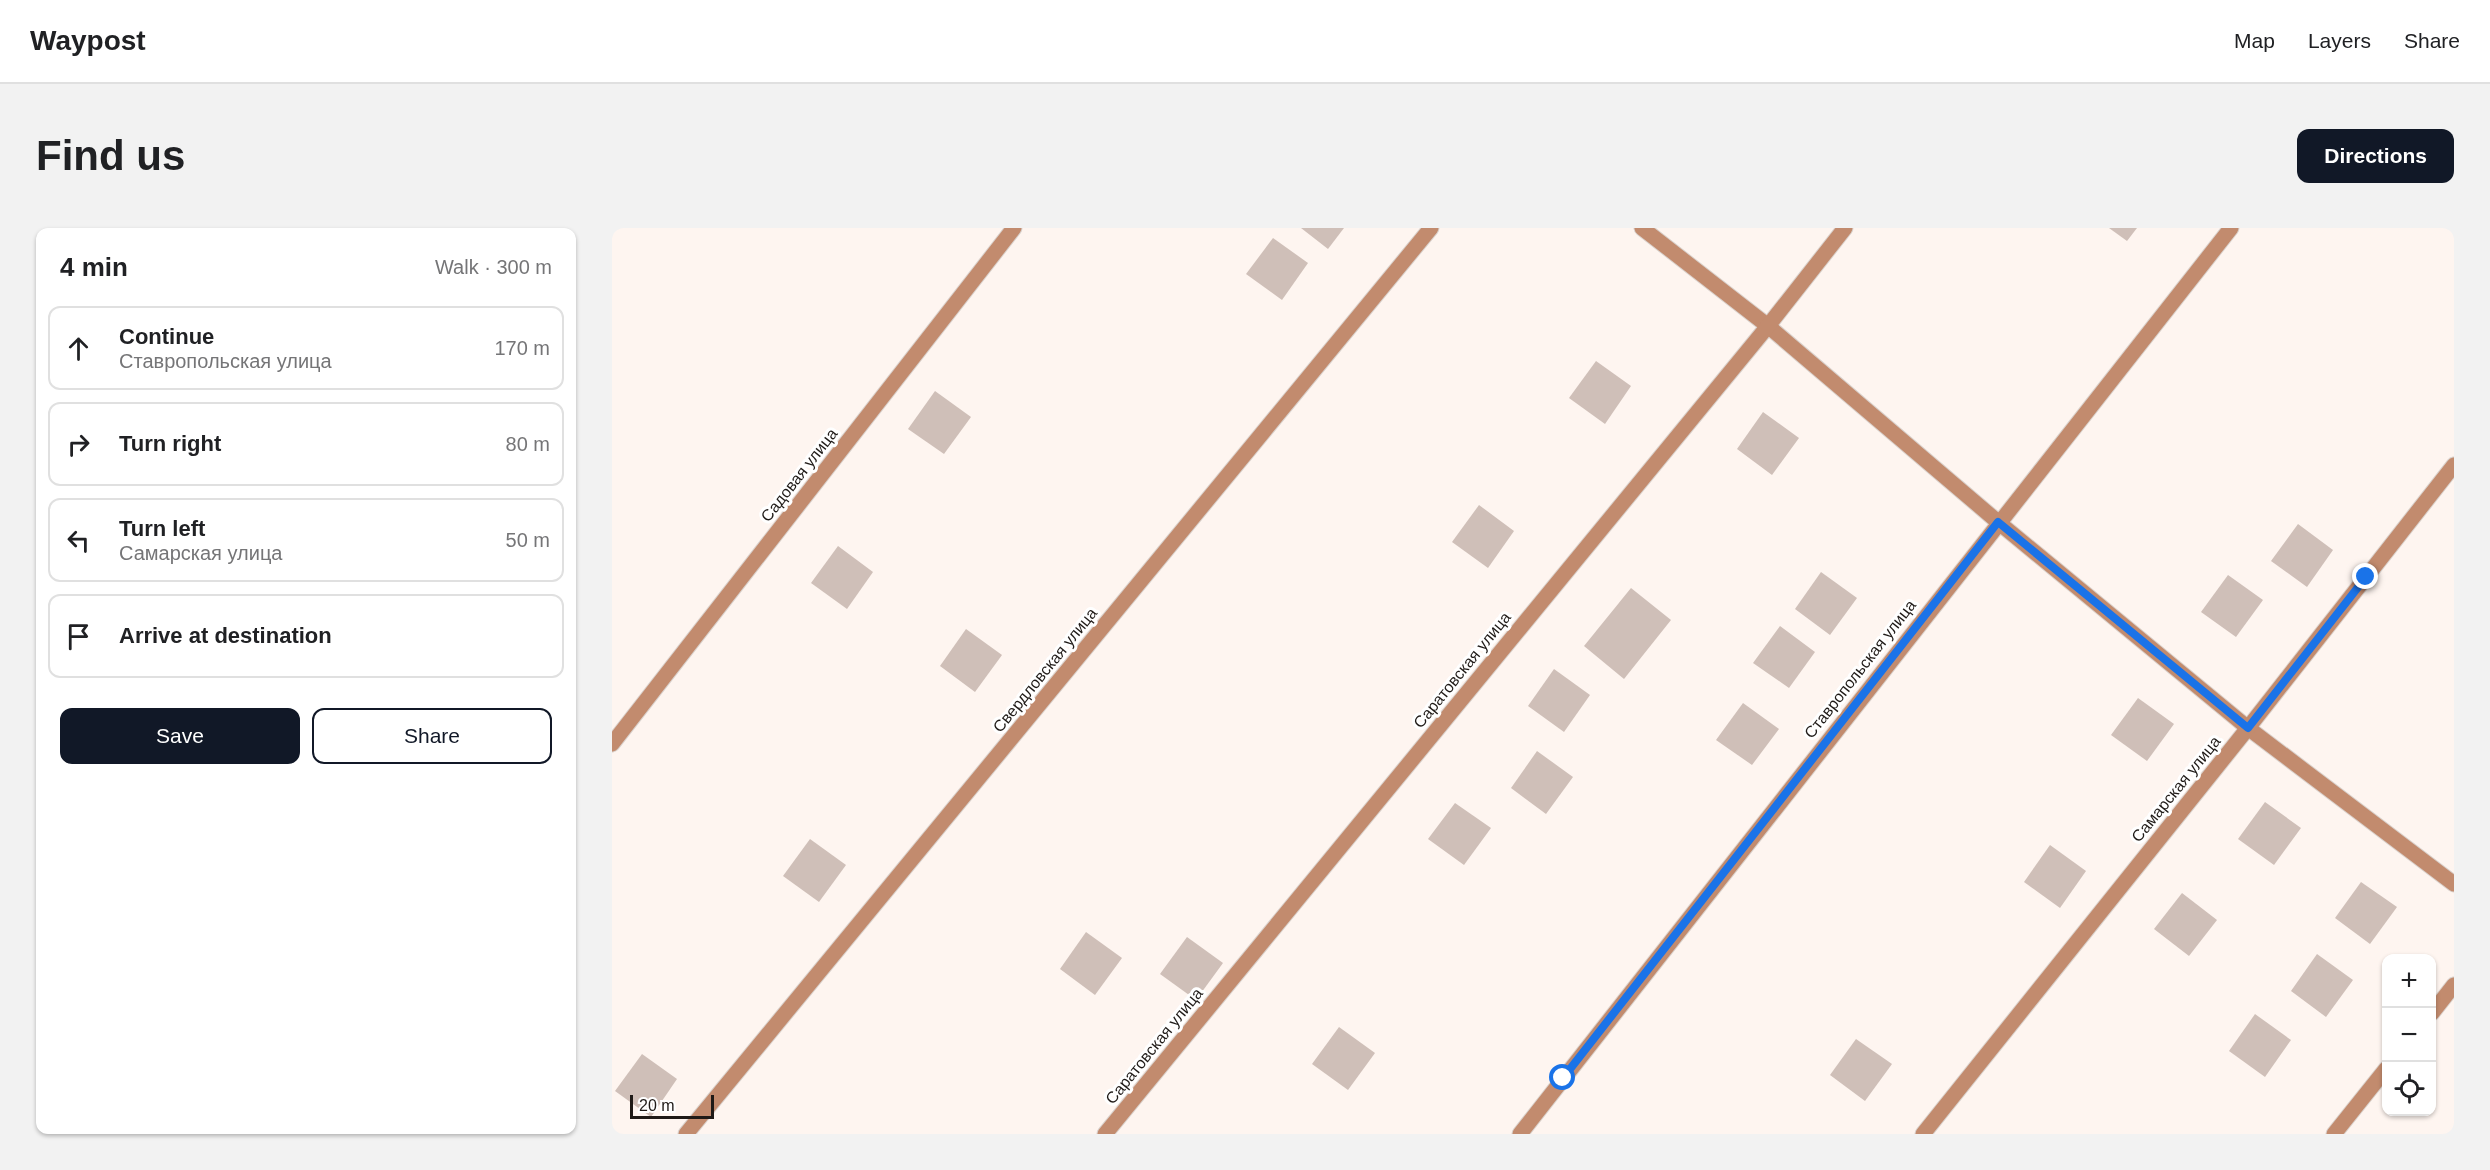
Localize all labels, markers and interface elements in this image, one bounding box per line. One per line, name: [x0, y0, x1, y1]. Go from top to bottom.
text: Waypost: [30, 25, 146, 56]
text: Map: [2234, 29, 2275, 52]
text: Layers: [2308, 29, 2371, 52]
text: Share: [2404, 29, 2460, 52]
button: Directions: [2297, 129, 2454, 183]
text: Find us: [36, 132, 185, 179]
text: 4 min: [60, 252, 128, 282]
text: Walk · 300 m: [435, 256, 552, 278]
text: Continue: [119, 324, 214, 349]
icon: ahead: [62, 332, 95, 365]
text: 170 m: [494, 337, 550, 359]
text: Ставропольская улица: [119, 350, 332, 372]
street label: Садовая улица: [757, 425, 841, 525]
icon: right: [62, 428, 95, 461]
text: Turn right: [119, 431, 221, 456]
text: 80 m: [506, 433, 550, 455]
text: Turn left: [119, 516, 205, 541]
icon: left: [62, 524, 95, 557]
text: 50 m: [506, 529, 550, 551]
text: Самарская улица: [119, 542, 282, 564]
route end: [2352, 563, 2378, 589]
street label: Ставропольская улица: [1801, 597, 1919, 741]
street label: Свердловская улица: [990, 604, 1100, 735]
street label: Саратовская улица: [1410, 609, 1514, 731]
icon: arrive: [62, 620, 95, 653]
text: Arrive at destination: [119, 623, 332, 648]
button: Save: [60, 708, 300, 764]
button: Share: [312, 708, 552, 764]
street label: Самарская улица: [2128, 733, 2224, 845]
map controls: [2382, 954, 2436, 1116]
button: +: [2382, 954, 2436, 1008]
street label: Саратовская улица: [1102, 985, 1206, 1107]
button: −: [2382, 1008, 2436, 1062]
button: locate: [2382, 1062, 2436, 1116]
route start: [1549, 1064, 1575, 1090]
scale bar: [630, 1092, 714, 1120]
text: 20 m: [639, 1097, 675, 1114]

